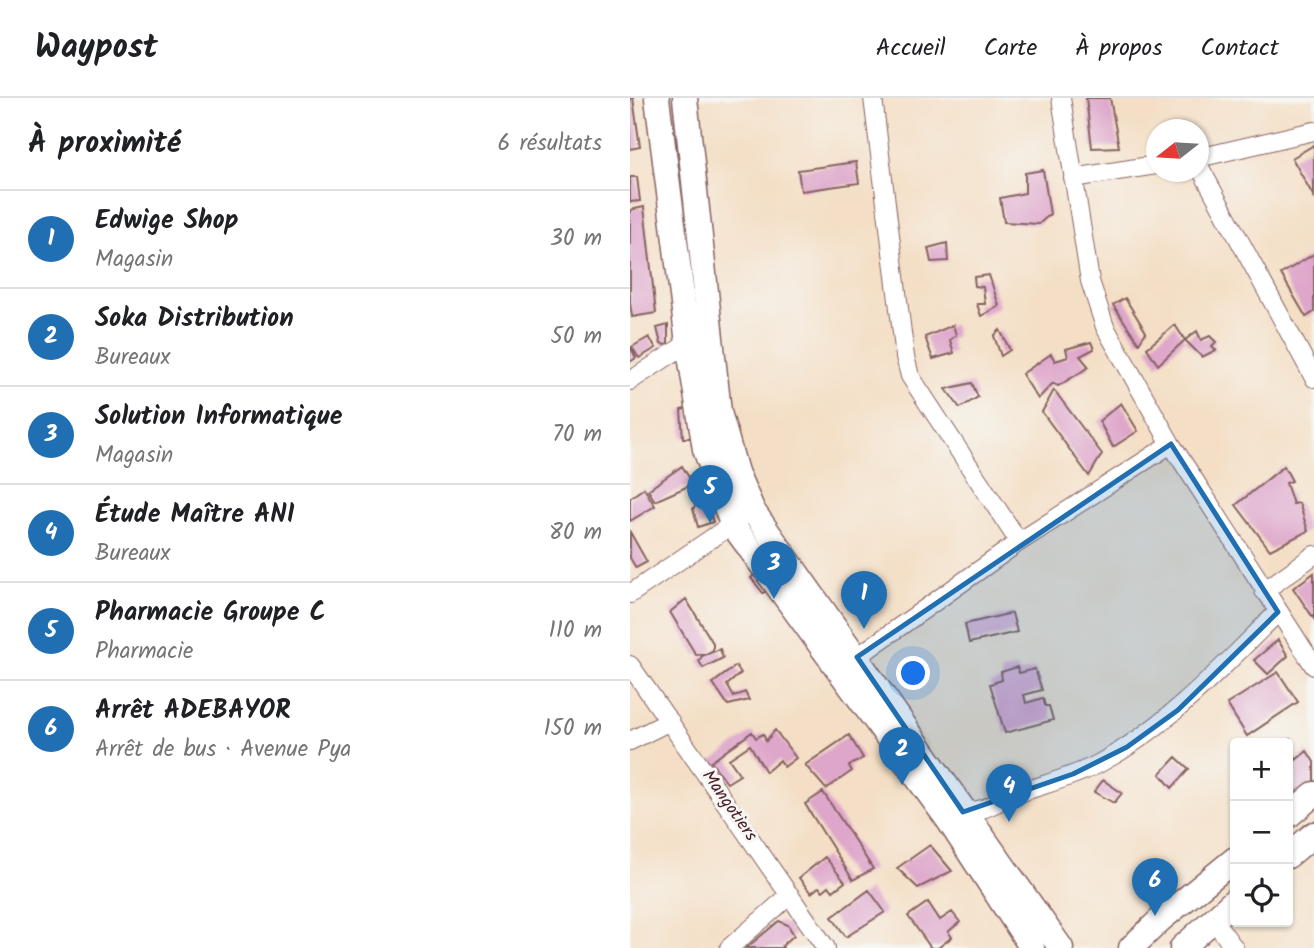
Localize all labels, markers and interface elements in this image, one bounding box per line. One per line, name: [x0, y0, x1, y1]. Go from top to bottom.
text: Waypost: [35, 22, 158, 75]
text: Accueil: [876, 29, 946, 68]
text: Carte: [984, 29, 1037, 68]
text: À propos: [1075, 29, 1162, 68]
text: Contact: [1200, 29, 1279, 68]
north arrow: [1146, 119, 1209, 182]
text: À proximité: [28, 120, 181, 168]
text: 6 résultats: [497, 126, 602, 162]
text: Edwige Shop: [95, 200, 239, 242]
text: 1: [48, 221, 54, 257]
text: 30 m: [550, 221, 602, 257]
text: Magasin: [95, 242, 173, 278]
text: Soka Distribution: [95, 298, 294, 340]
text: 2: [44, 319, 58, 355]
text: 50 m: [551, 319, 602, 355]
text: Bureaux: [95, 340, 170, 376]
text: Solution Informatique: [95, 396, 342, 438]
text: 3: [45, 417, 57, 453]
text: 70 m: [552, 417, 602, 453]
text: Magasin: [95, 438, 173, 474]
pin: 5: [687, 465, 733, 523]
text: Étude Maître ANI: [95, 494, 295, 536]
text: 4: [45, 515, 57, 551]
text: 80 m: [549, 515, 602, 551]
text: Bureaux: [95, 536, 170, 572]
pin: 3: [751, 541, 797, 599]
pin: 1: [841, 571, 887, 629]
text: Pharmacie Groupe C: [95, 592, 325, 634]
text: 5: [45, 613, 57, 649]
text: 110 m: [549, 613, 602, 649]
text: Pharmacie: [95, 634, 193, 670]
your location: [896, 656, 930, 690]
text: Arrêt ADEBAYOR: [95, 690, 291, 732]
text: 6: [45, 711, 57, 747]
text: 150 m: [543, 711, 602, 747]
pin: 2: [879, 727, 925, 785]
text: Arrêt de bus · Avenue Pya: [95, 732, 351, 768]
map controls: [1230, 738, 1293, 927]
button: +: [1230, 738, 1293, 801]
street label: Mangotiers: [694, 764, 765, 848]
pin: 4: [986, 764, 1032, 822]
button: −: [1230, 801, 1293, 864]
pin: 6: [1132, 858, 1178, 916]
button: locate: [1230, 864, 1293, 927]

